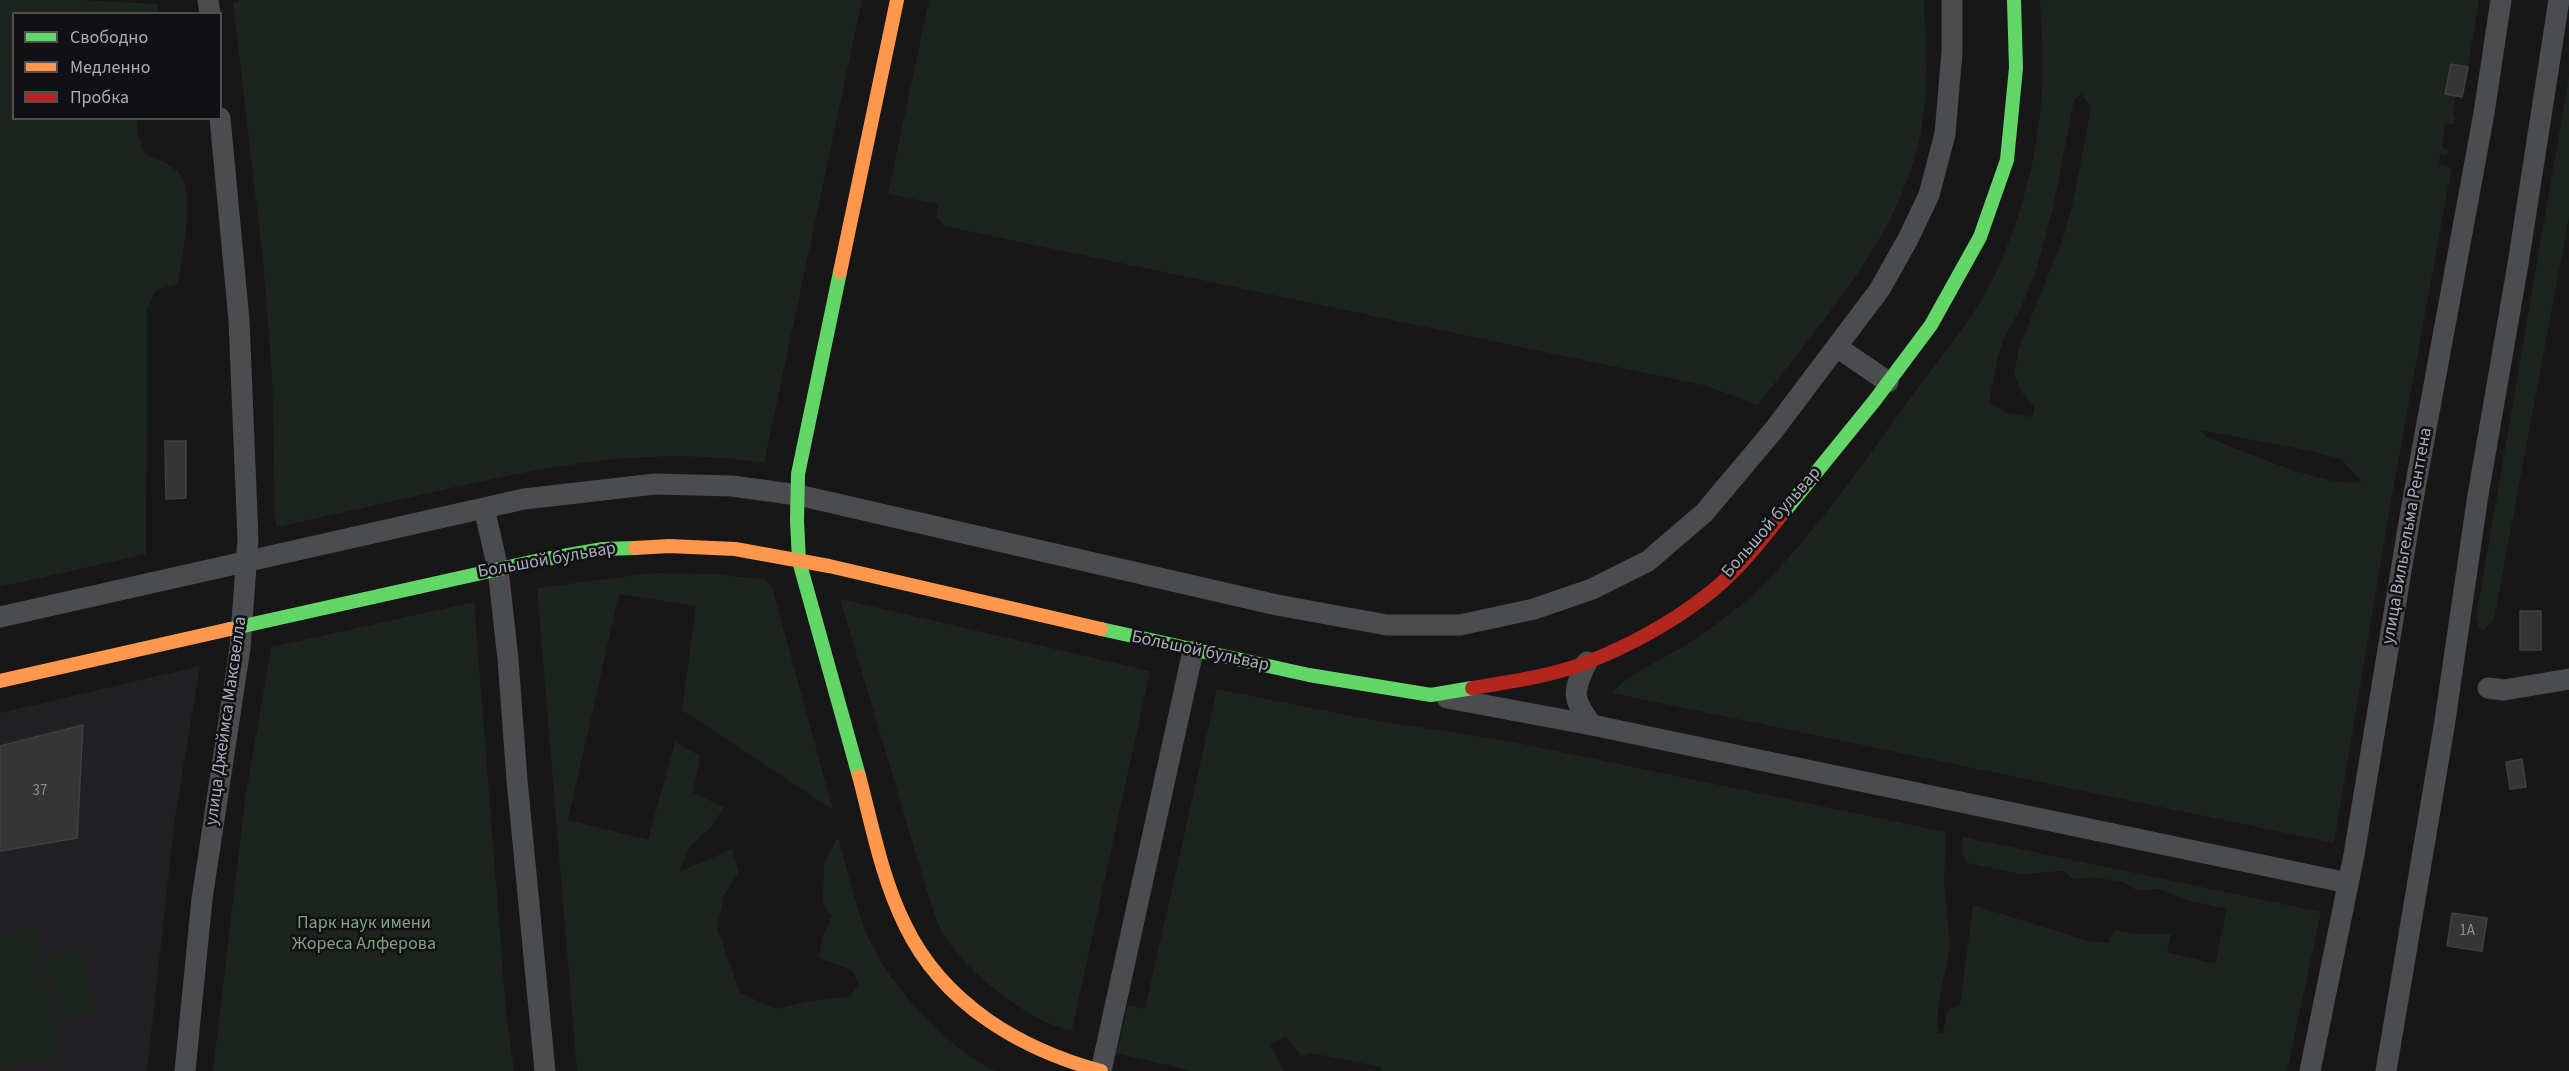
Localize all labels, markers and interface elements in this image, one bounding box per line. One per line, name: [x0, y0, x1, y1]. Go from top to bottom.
legend: [12, 12, 222, 120]
text: Свободно: [70, 25, 148, 50]
text: Медленно: [70, 55, 150, 80]
text: Пробка: [70, 85, 129, 110]
street label: улица Вильгельма Рентгена: [2378, 426, 2438, 646]
street label: Большой бульвар: [1718, 463, 1826, 583]
street label: Большой бульвар: [476, 538, 618, 584]
street label: улица Джеймса Максвелла: [202, 615, 252, 827]
street label: Большой бульвар: [1129, 627, 1271, 677]
house number: 37: [33, 783, 47, 801]
park label: Парк наук имени Жореса Алферова: [292, 913, 436, 956]
house number: 1А: [2459, 923, 2475, 941]

